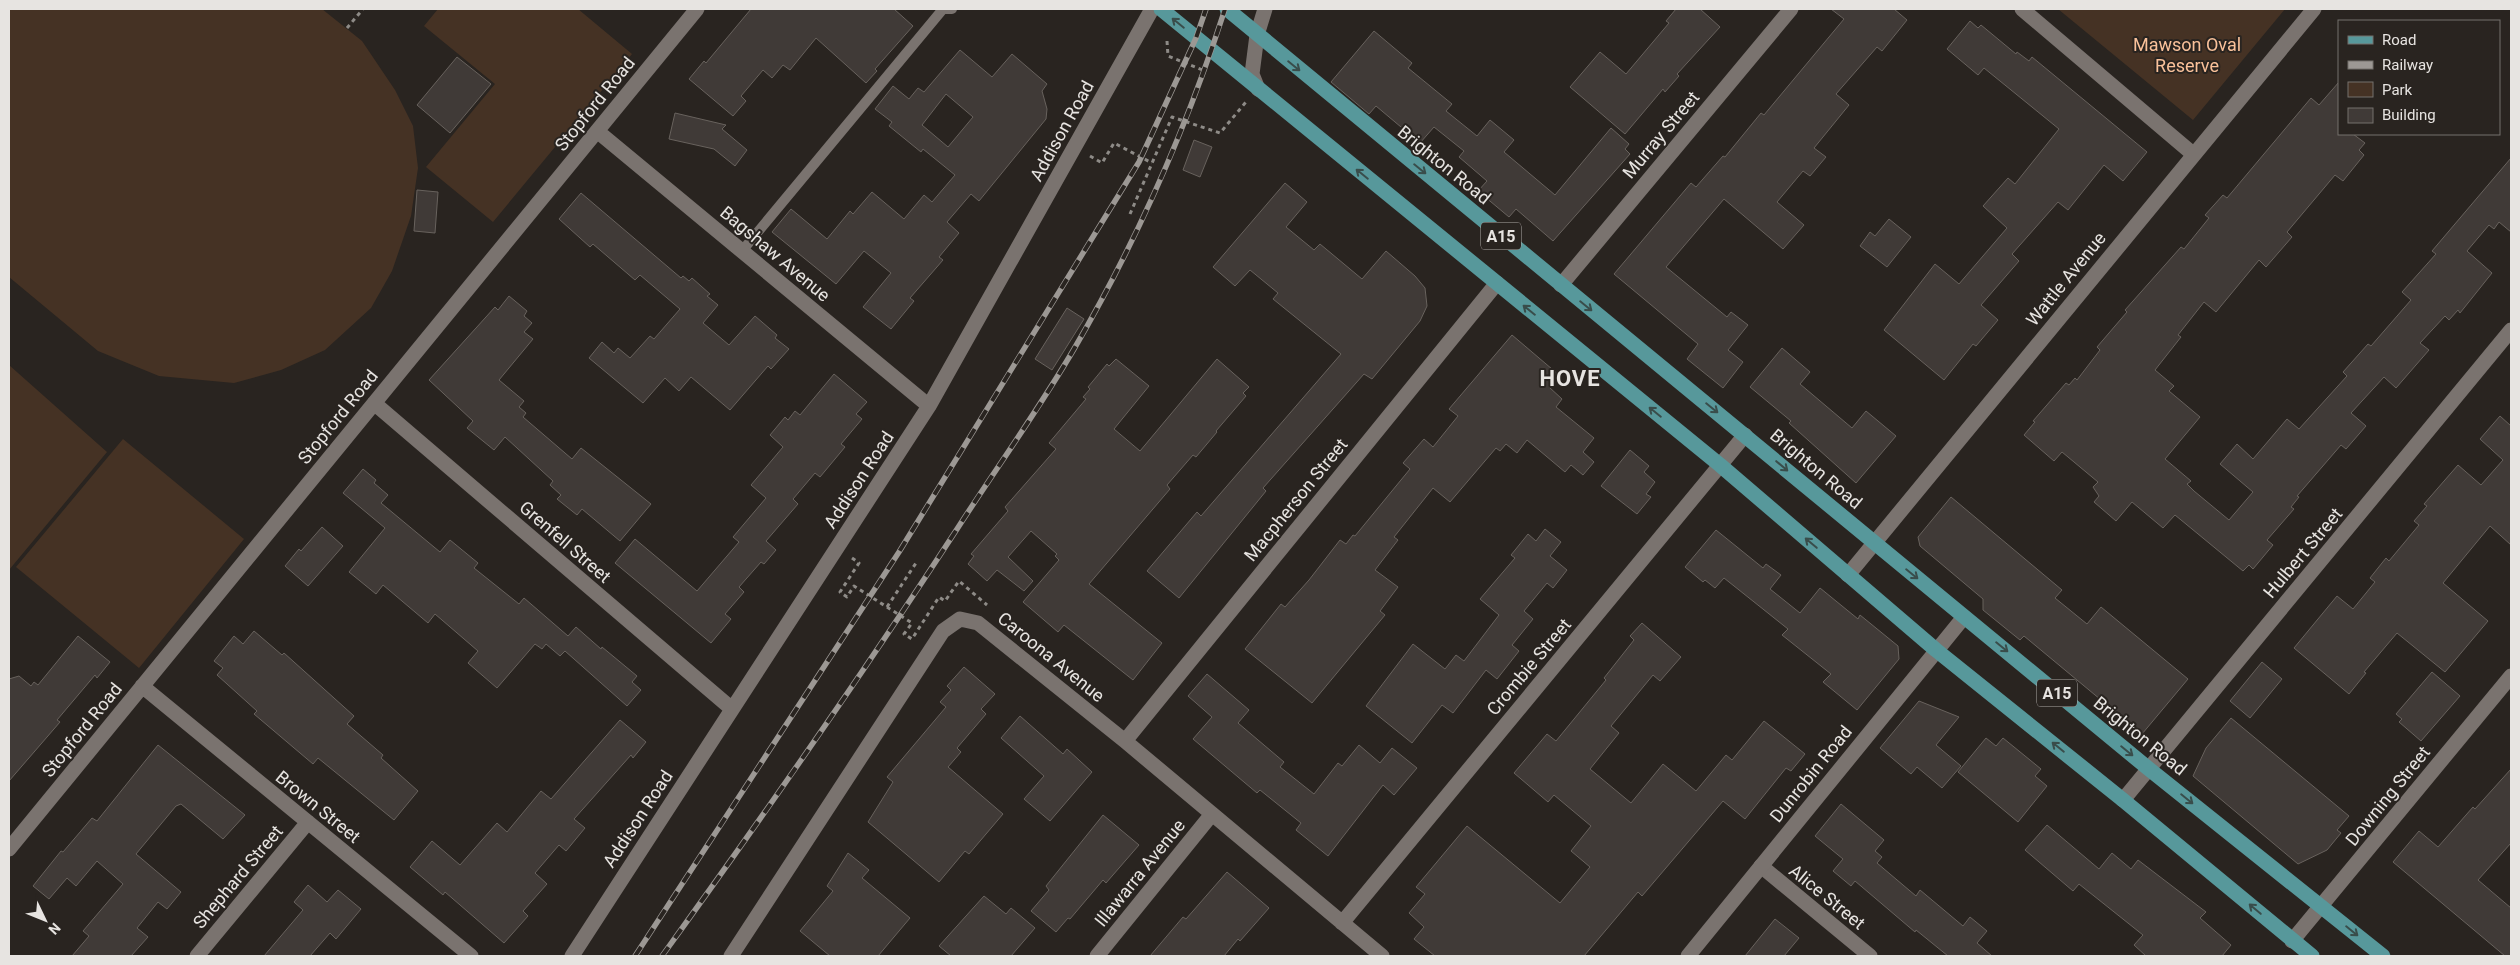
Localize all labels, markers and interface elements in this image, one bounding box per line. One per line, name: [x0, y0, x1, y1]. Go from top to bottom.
one-way arrow: [1172, 18, 1185, 29]
legend: [2338, 20, 2500, 135]
text: Road: [2382, 31, 2416, 49]
park label: Mawson Oval Reserve: [2133, 34, 2241, 76]
street label: Stopford Road: [550, 52, 639, 155]
text: Railway: [2382, 56, 2433, 74]
one-way arrow: [1288, 61, 1301, 72]
street label: Addison Road: [1025, 77, 1098, 185]
text: Park: [2382, 81, 2413, 99]
street label: Murray Street: [1618, 87, 1703, 183]
text: Building: [2382, 106, 2436, 124]
street label: Brighton Road: [1394, 121, 1495, 208]
one-way arrow: [1413, 164, 1426, 175]
one-way arrow: [1356, 168, 1369, 179]
street label: Bagshaw Avenue: [716, 202, 835, 306]
road number: A15: [1481, 222, 1521, 250]
street label: Wattle Avenue: [2021, 228, 2110, 330]
one-way arrow: [1579, 300, 1592, 311]
one-way arrow: [1523, 304, 1536, 315]
street label: Stopford Road: [293, 365, 382, 468]
district label: HOVE: [1539, 366, 1601, 391]
one-way arrow: [1706, 403, 1719, 414]
one-way arrow: [1649, 407, 1662, 418]
street label: Brighton Road: [1766, 424, 1867, 513]
street label: Addison Road: [819, 427, 898, 532]
street label: Macpherson Street: [1240, 434, 1352, 565]
one-way arrow: [1776, 460, 1789, 472]
street label: Grenfell Street: [515, 496, 615, 587]
street label: Hulbert Street: [2259, 503, 2346, 602]
one-way arrow: [1804, 537, 1817, 549]
one-way arrow: [1905, 568, 1918, 579]
street label: Caroona Avenue: [994, 607, 1109, 706]
street label: Crombie Street: [1482, 614, 1575, 719]
one-way arrow: [1995, 642, 2008, 653]
street label: Stopford Road: [37, 678, 126, 781]
road number: A15: [2037, 680, 2077, 706]
street label: Brighton Road: [2090, 692, 2191, 779]
street label: Dunrobin Road: [1765, 721, 1856, 826]
one-way arrow: [2052, 742, 2065, 753]
street label: Downing Street: [2341, 742, 2434, 850]
one-way arrow: [2121, 745, 2134, 756]
street label: Brown Street: [272, 766, 365, 847]
street label: Addison Road: [598, 766, 677, 871]
one-way arrow: [2181, 794, 2194, 805]
street label: Illawarra Avenue: [1090, 815, 1189, 930]
street label: Shephard Street: [188, 821, 287, 932]
street label: Alice Street: [1785, 860, 1870, 934]
north arrow: [20, 895, 70, 945]
one-way arrow: [2249, 904, 2262, 915]
text: N: [45, 920, 64, 938]
one-way arrow: [2345, 926, 2358, 937]

